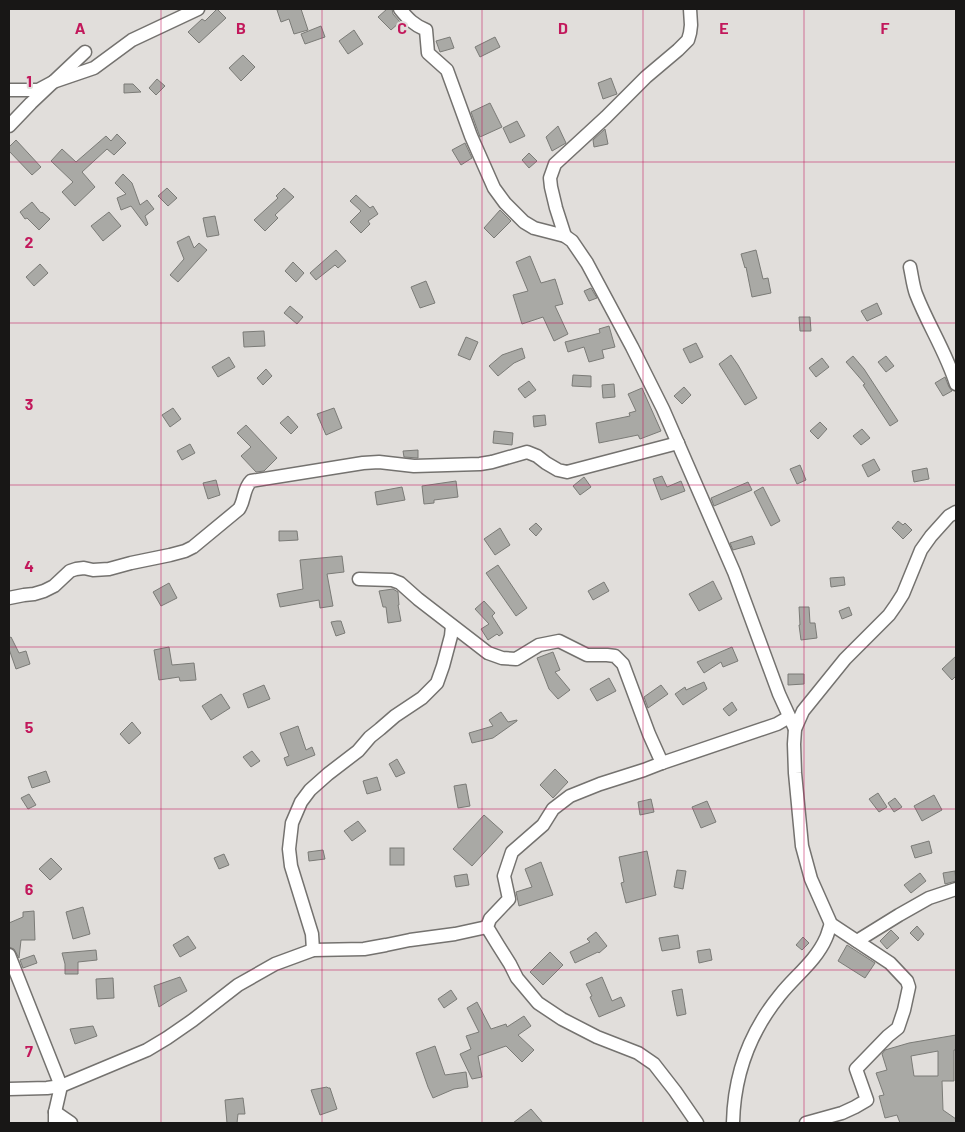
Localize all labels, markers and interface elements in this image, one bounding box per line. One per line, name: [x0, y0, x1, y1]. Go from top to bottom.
text: A: [75, 18, 86, 37]
text: B: [236, 18, 246, 37]
text: C: [397, 18, 407, 37]
text: D: [558, 18, 568, 37]
text: E: [719, 18, 729, 37]
text: F: [881, 18, 890, 37]
text: 1: [26, 71, 32, 90]
text: 2: [25, 232, 34, 251]
text: 3: [25, 394, 33, 413]
text: 4: [24, 556, 34, 575]
text: 5: [25, 717, 34, 736]
text: 6: [25, 879, 34, 898]
text: 7: [25, 1041, 33, 1060]

